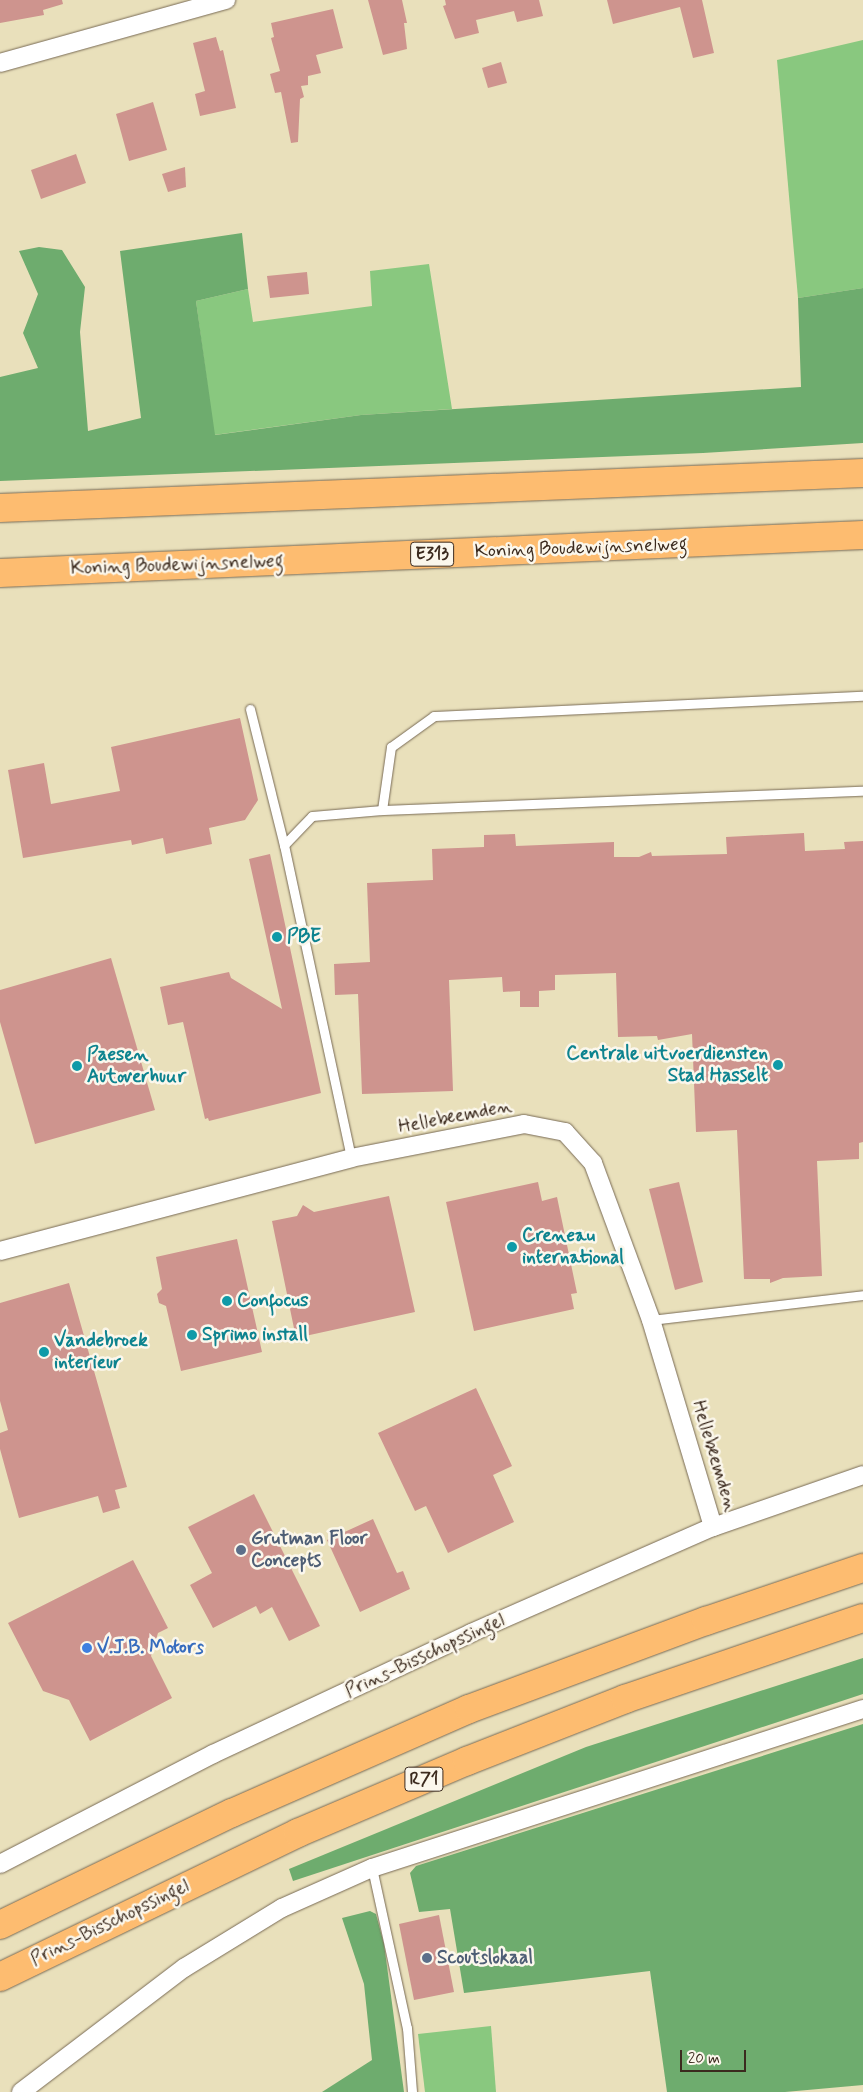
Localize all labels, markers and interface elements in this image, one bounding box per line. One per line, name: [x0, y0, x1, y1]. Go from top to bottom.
street label: Koning Boudewijnsnelweg: [476, 533, 686, 563]
road number: E313: [410, 538, 454, 570]
street label: Koning Boudewijnsnelweg: [72, 550, 282, 580]
place label: PBE: [287, 926, 321, 948]
marker: PBE: [271, 931, 283, 943]
place label: Centrale uitvoerdiensten Stad Hasselt: [566, 1043, 768, 1087]
place label: Paesen Autoverhuur: [87, 1044, 186, 1088]
marker: Centrale uitvoerdiensten Stad Hasselt: [772, 1059, 784, 1071]
marker: Paesen Autoverhuur: [71, 1060, 83, 1072]
street label: Hellebeemden: [396, 1095, 514, 1139]
place label: Creneau international: [522, 1225, 624, 1269]
marker: Creneau international: [506, 1241, 518, 1253]
place label: Confocus: [237, 1290, 309, 1312]
marker: Confocus: [221, 1295, 233, 1307]
place label: Sprimo install: [202, 1324, 308, 1346]
marker: Sprimo install: [186, 1329, 198, 1341]
place label: Vandebroek interieur: [54, 1330, 148, 1374]
marker: Vandebroek interieur: [38, 1346, 50, 1358]
street label: Hellebeemden: [686, 1398, 742, 1514]
place label: Grutman Floor Concepts: [251, 1528, 368, 1572]
marker: Grutman Floor Concepts: [235, 1544, 247, 1556]
street label: Prins-Bisschopssingel: [342, 1609, 508, 1703]
place label: V.J.B. Motors: [97, 1637, 204, 1659]
marker: V.J.B. Motors: [81, 1642, 93, 1654]
road number: R71: [404, 1764, 444, 1795]
street label: Prins-Bisschopssingel: [27, 1875, 193, 1971]
place label: Scoutslokaal: [437, 1947, 533, 1969]
marker: Scoutslokaal: [421, 1952, 433, 1964]
scale bar: [683, 2040, 749, 2072]
text: 20 m: [688, 2049, 720, 2069]

